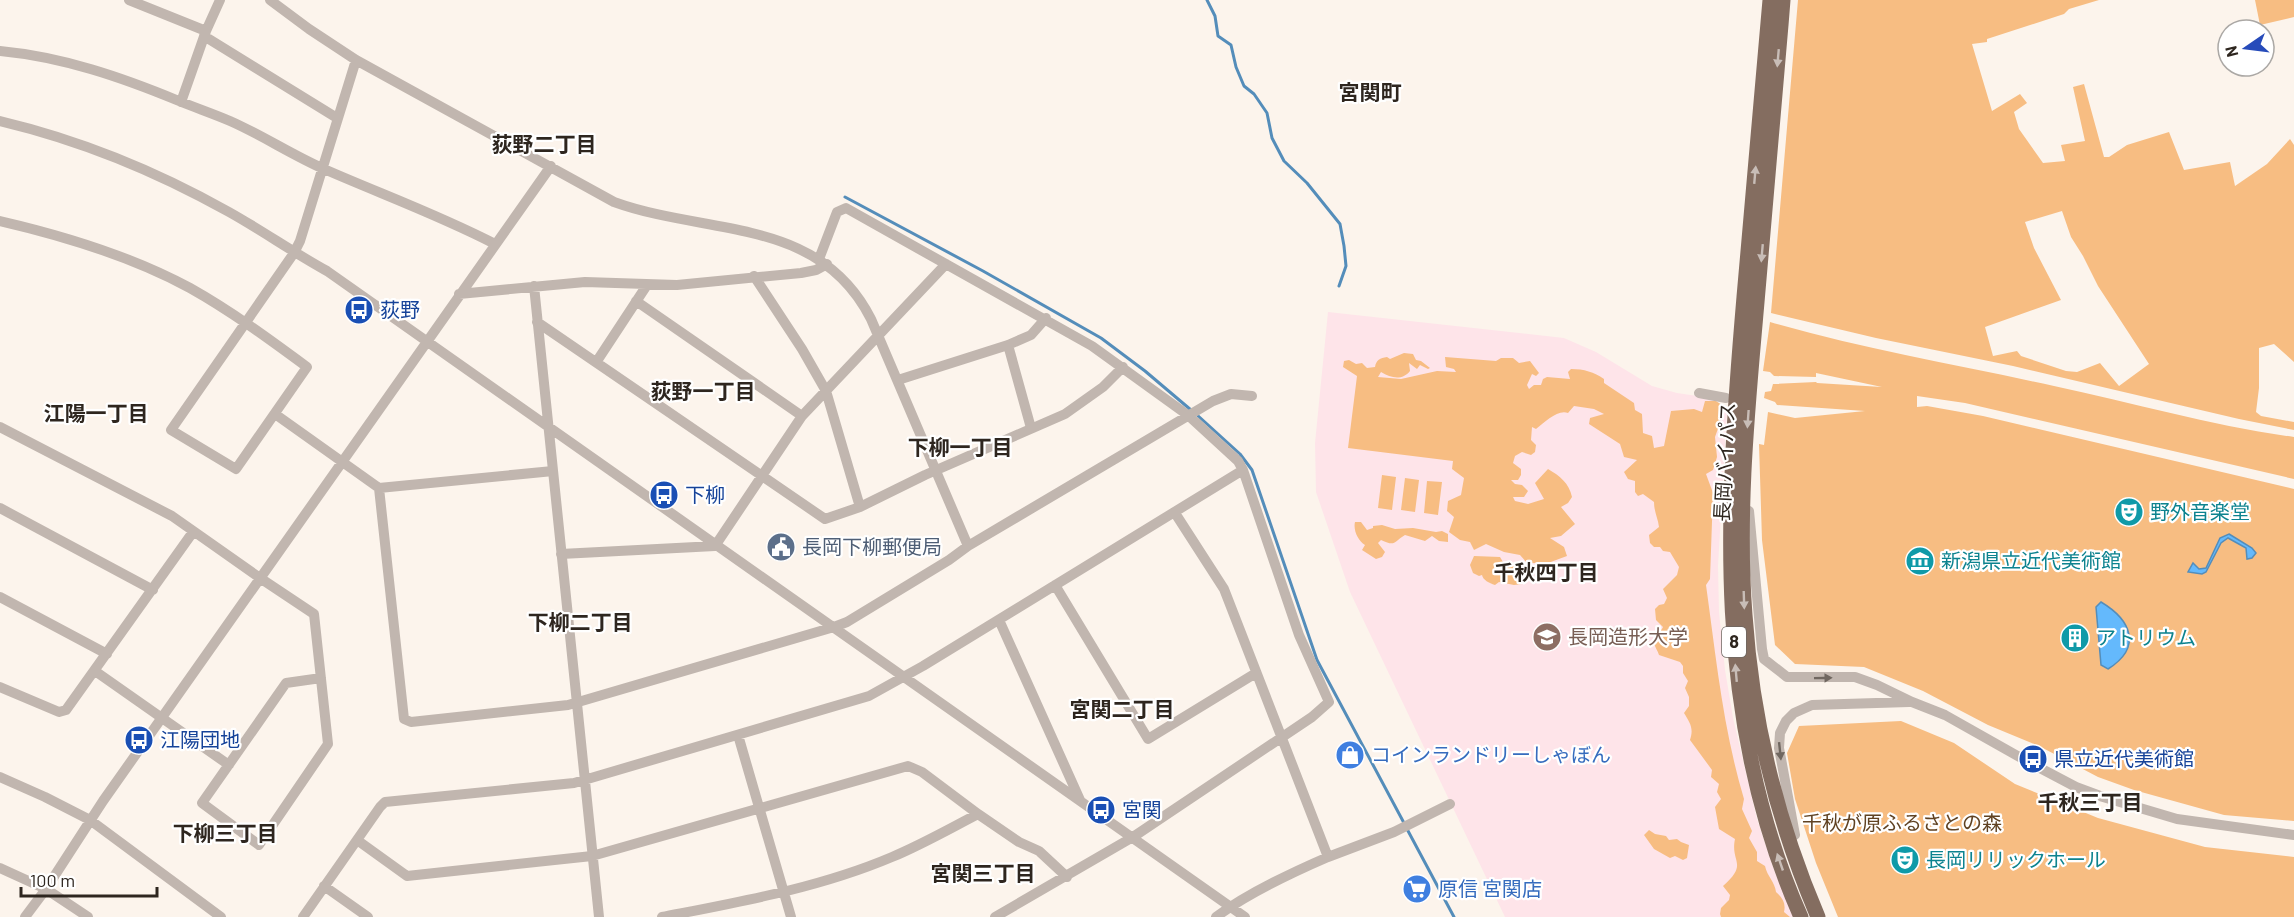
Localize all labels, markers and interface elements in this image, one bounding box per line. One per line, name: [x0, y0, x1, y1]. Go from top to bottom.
north arrow: [2216, 18, 2276, 78]
text: N: [2220, 44, 2241, 59]
one-way arrow: [1773, 49, 1783, 68]
district label: 宮関町: [1339, 79, 1402, 104]
district label: 荻野二丁目: [492, 131, 597, 156]
one-way arrow: [1750, 165, 1760, 184]
one-way arrow: [1757, 243, 1766, 262]
bus stop icon: 荻野: [343, 294, 375, 326]
place label: 荻野: [380, 297, 420, 321]
district label: 荻野一丁目: [651, 378, 756, 403]
district label: 江陽一丁目: [44, 400, 149, 425]
street label: 長岡バイパス: [1709, 402, 1739, 522]
one-way arrow: [1743, 409, 1753, 428]
district label: 下柳一丁目: [908, 434, 1013, 459]
bus stop icon: 下柳: [648, 479, 680, 511]
place label: 下柳: [685, 482, 725, 506]
theatre icon: 野外音楽堂: [2113, 496, 2145, 528]
place label: 野外音楽堂: [2150, 499, 2250, 523]
public building icon: 長岡下柳郵便局: [765, 531, 797, 563]
place label: 長岡下柳郵便局: [802, 534, 942, 558]
museum icon: 新潟県立近代美術館: [1904, 545, 1936, 577]
place label: 新潟県立近代美術館: [1941, 548, 2121, 572]
district label: 千秋四丁目: [1494, 559, 1599, 584]
one-way arrow: [1739, 590, 1749, 609]
district label: 下柳二丁目: [528, 609, 633, 634]
school or university icon: 長岡造形大学: [1531, 621, 1563, 653]
building icon: アトリウム: [2059, 622, 2091, 654]
place label: 長岡造形大学: [1568, 624, 1688, 648]
place label: アトリウム: [2096, 625, 2196, 649]
road number: 8: [1722, 627, 1746, 657]
one-way arrow: [1731, 663, 1741, 682]
one-way arrow: [1813, 673, 1832, 682]
district label: 宮関二丁目: [1070, 696, 1175, 721]
bus stop icon: 江陽団地: [123, 724, 155, 756]
place label: 江陽団地: [160, 727, 240, 751]
shop icon: コインランドリーしゃぼん: [1334, 739, 1366, 771]
place label: コインランドリーしゃぼん: [1371, 742, 1611, 766]
one-way arrow: [1775, 742, 1785, 761]
bus stop icon: 県立近代美術館: [2017, 743, 2049, 775]
place label: 県立近代美術館: [2054, 746, 2194, 770]
district label: 千秋三丁目: [2038, 789, 2143, 814]
bus stop icon: 宮関: [1085, 794, 1117, 826]
place label: 宮関: [1122, 797, 1162, 821]
park label: 千秋が原ふるさとの森: [1802, 810, 2002, 834]
district label: 下柳三丁目: [173, 820, 278, 845]
theatre icon: 長岡リリックホール: [1889, 844, 1921, 876]
place label: 長岡リリックホール: [1926, 847, 2106, 871]
one-way arrow: [1774, 853, 1784, 871]
scale bar: [21, 860, 158, 898]
district label: 宮関三丁目: [931, 860, 1036, 885]
text: 100 m: [30, 869, 75, 891]
supermarket icon: 原信 宮関店: [1401, 873, 1433, 905]
place label: 原信 宮関店: [1438, 876, 1542, 900]

